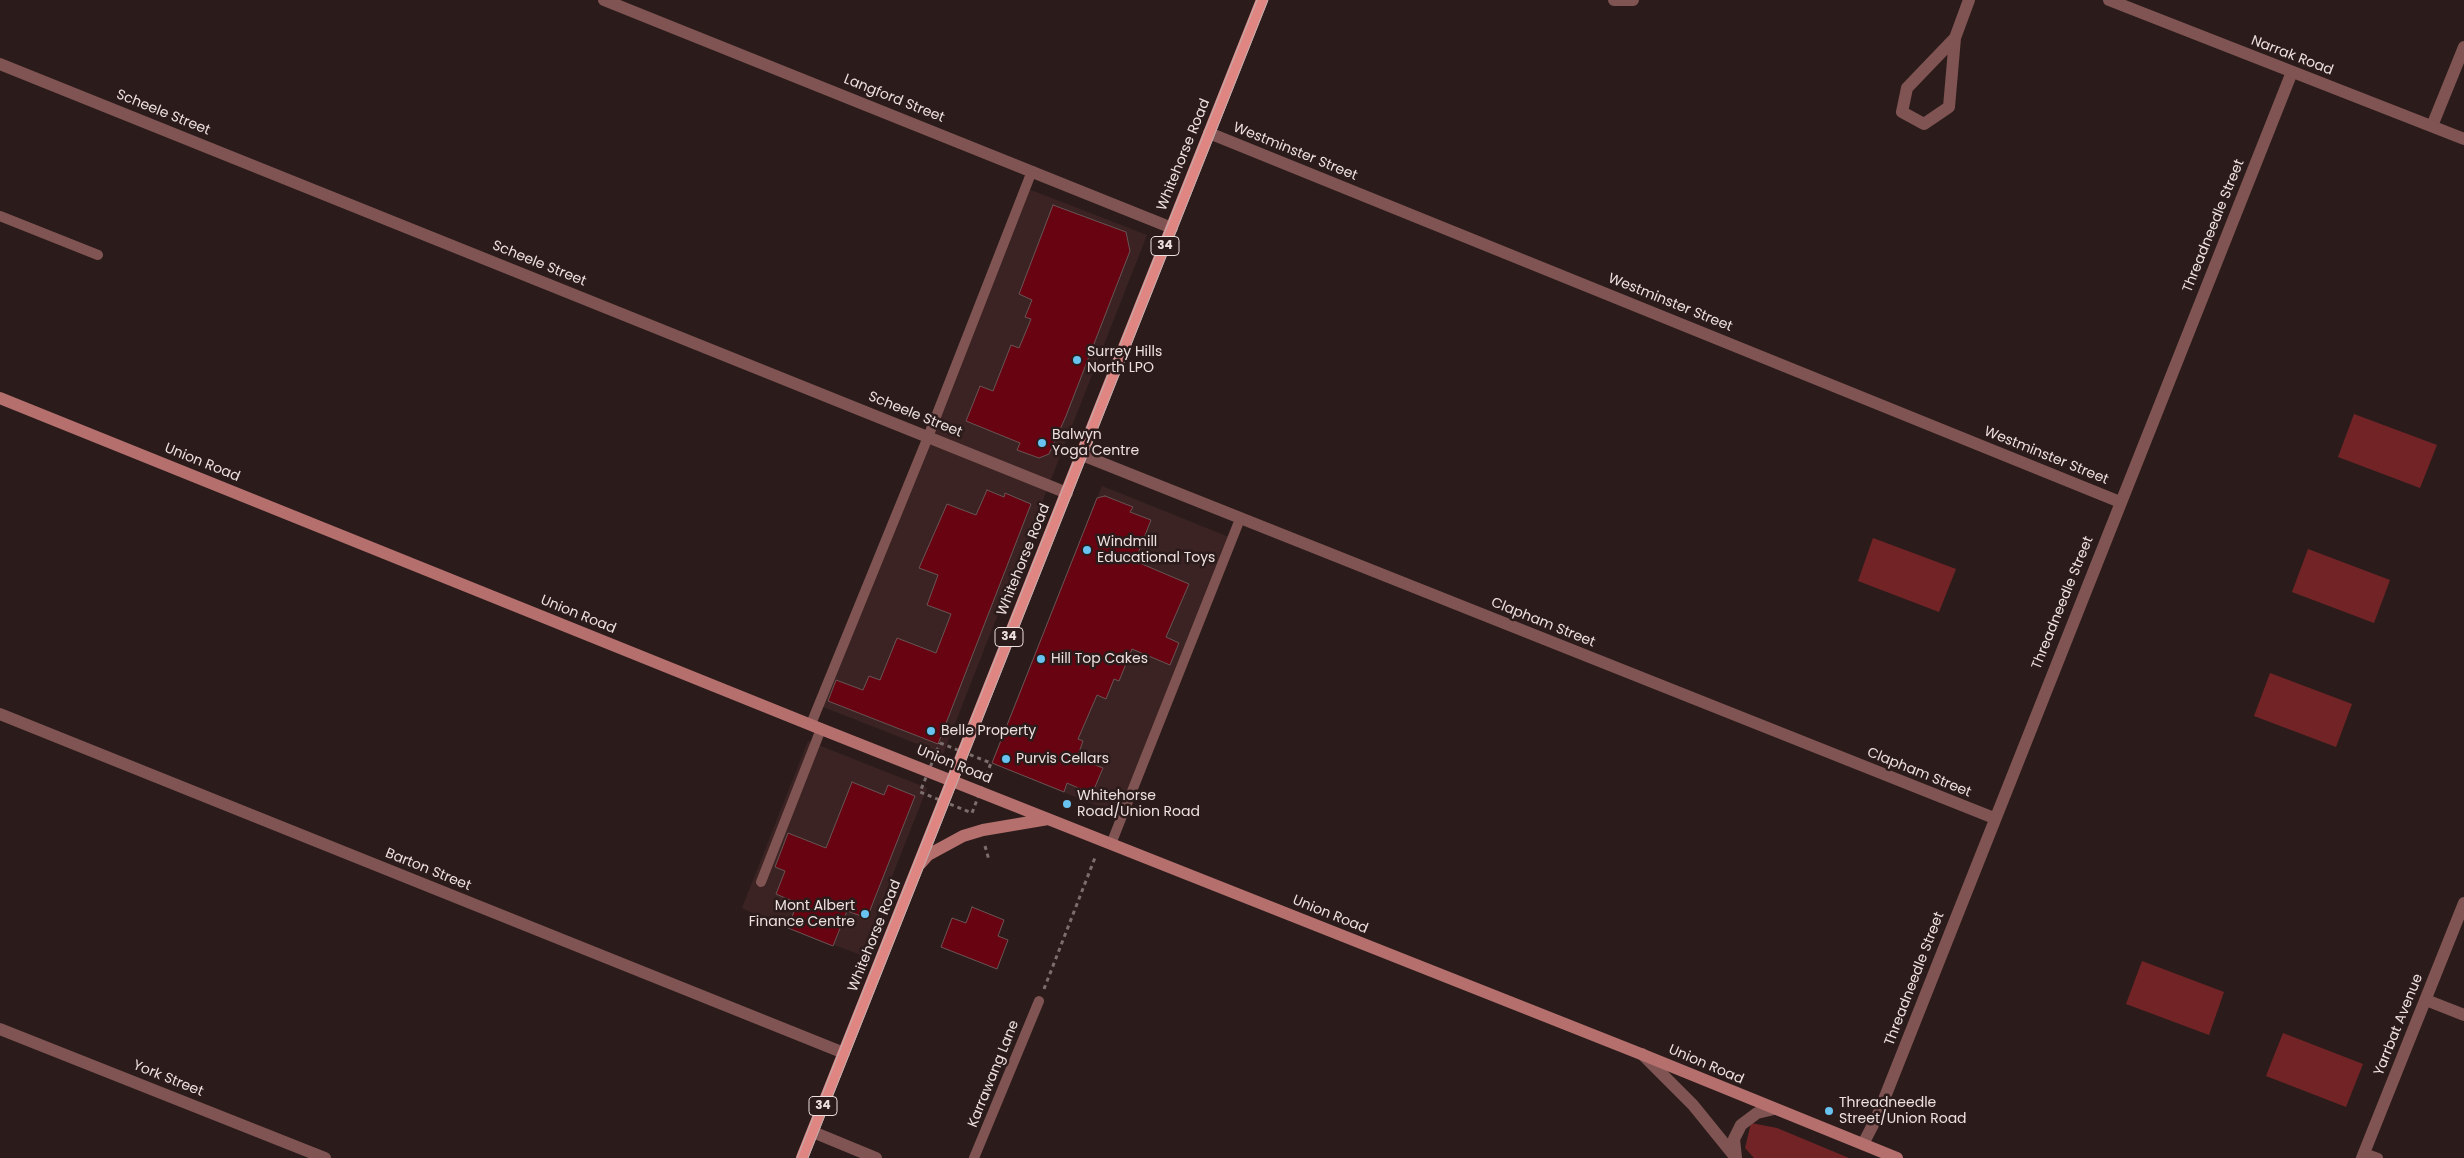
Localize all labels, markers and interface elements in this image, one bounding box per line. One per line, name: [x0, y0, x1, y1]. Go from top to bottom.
street label: Narrak Road: [2249, 33, 2335, 79]
street label: Langford Street: [841, 71, 947, 127]
street label: Scheele Street: [114, 87, 212, 139]
street label: Whitehorse Road: [1154, 97, 1214, 213]
street label: Westminster Street: [1230, 119, 1360, 185]
street label: Threadneedle Street: [2180, 157, 2248, 295]
road number: 34: [1151, 237, 1179, 256]
street label: Scheele Street: [490, 238, 588, 290]
street label: Westminster Street: [1605, 270, 1735, 336]
place label: Surrey Hills North LPO: [1087, 344, 1162, 377]
marker: Surrey Hills North LPO: [1071, 354, 1083, 366]
street label: Scheele Street: [866, 389, 964, 441]
street label: Westminster Street: [1981, 423, 2111, 489]
place label: Balwyn Yoga Centre: [1052, 427, 1139, 460]
marker: Balwyn Yoga Centre: [1036, 437, 1048, 449]
street label: Union Road: [162, 440, 242, 486]
street label: Whitehorse Road: [994, 502, 1054, 618]
place label: Windmill Educational Toys: [1097, 534, 1215, 566]
street label: Threadneedle Street: [2029, 534, 2097, 672]
marker: Windmill Educational Toys: [1081, 544, 1093, 556]
street label: Union Road: [538, 592, 618, 638]
street label: Clapham Street: [1489, 594, 1597, 652]
road number: 34: [995, 628, 1023, 646]
place label: Hill Top Cakes: [1051, 651, 1148, 667]
marker: Hill Top Cakes: [1035, 653, 1047, 665]
place label: Belle Property: [941, 723, 1036, 739]
marker: Belle Property: [925, 725, 937, 737]
street label: Union Road: [914, 742, 994, 788]
street label: Clapham Street: [1865, 744, 1973, 802]
place label: Purvis Cellars: [1016, 751, 1109, 767]
marker: Purvis Cellars: [1000, 753, 1012, 765]
place label: Whitehorse Road/Union Road: [1077, 788, 1200, 820]
marker: Whitehorse Road/Union Road: [1061, 798, 1073, 810]
street label: Barton Street: [383, 845, 473, 895]
street label: Whitehorse Road: [845, 878, 905, 994]
street label: Union Road: [1290, 892, 1370, 938]
place label: Mont Albert Finance Centre: [749, 898, 855, 930]
marker: Mont Albert Finance Centre: [859, 908, 871, 920]
street label: Threadneedle Street: [1882, 910, 1948, 1048]
street label: Yarrbat Avenue: [2371, 972, 2427, 1078]
street label: Karrawang Lane: [965, 1018, 1023, 1130]
street label: Union Road: [1666, 1042, 1746, 1088]
street label: York Street: [130, 1057, 206, 1101]
place label: Threadneedle Street/Union Road: [1839, 1095, 1967, 1128]
road number: 34: [809, 1096, 837, 1116]
marker: Threadneedle Street/Union Road: [1823, 1105, 1835, 1117]

